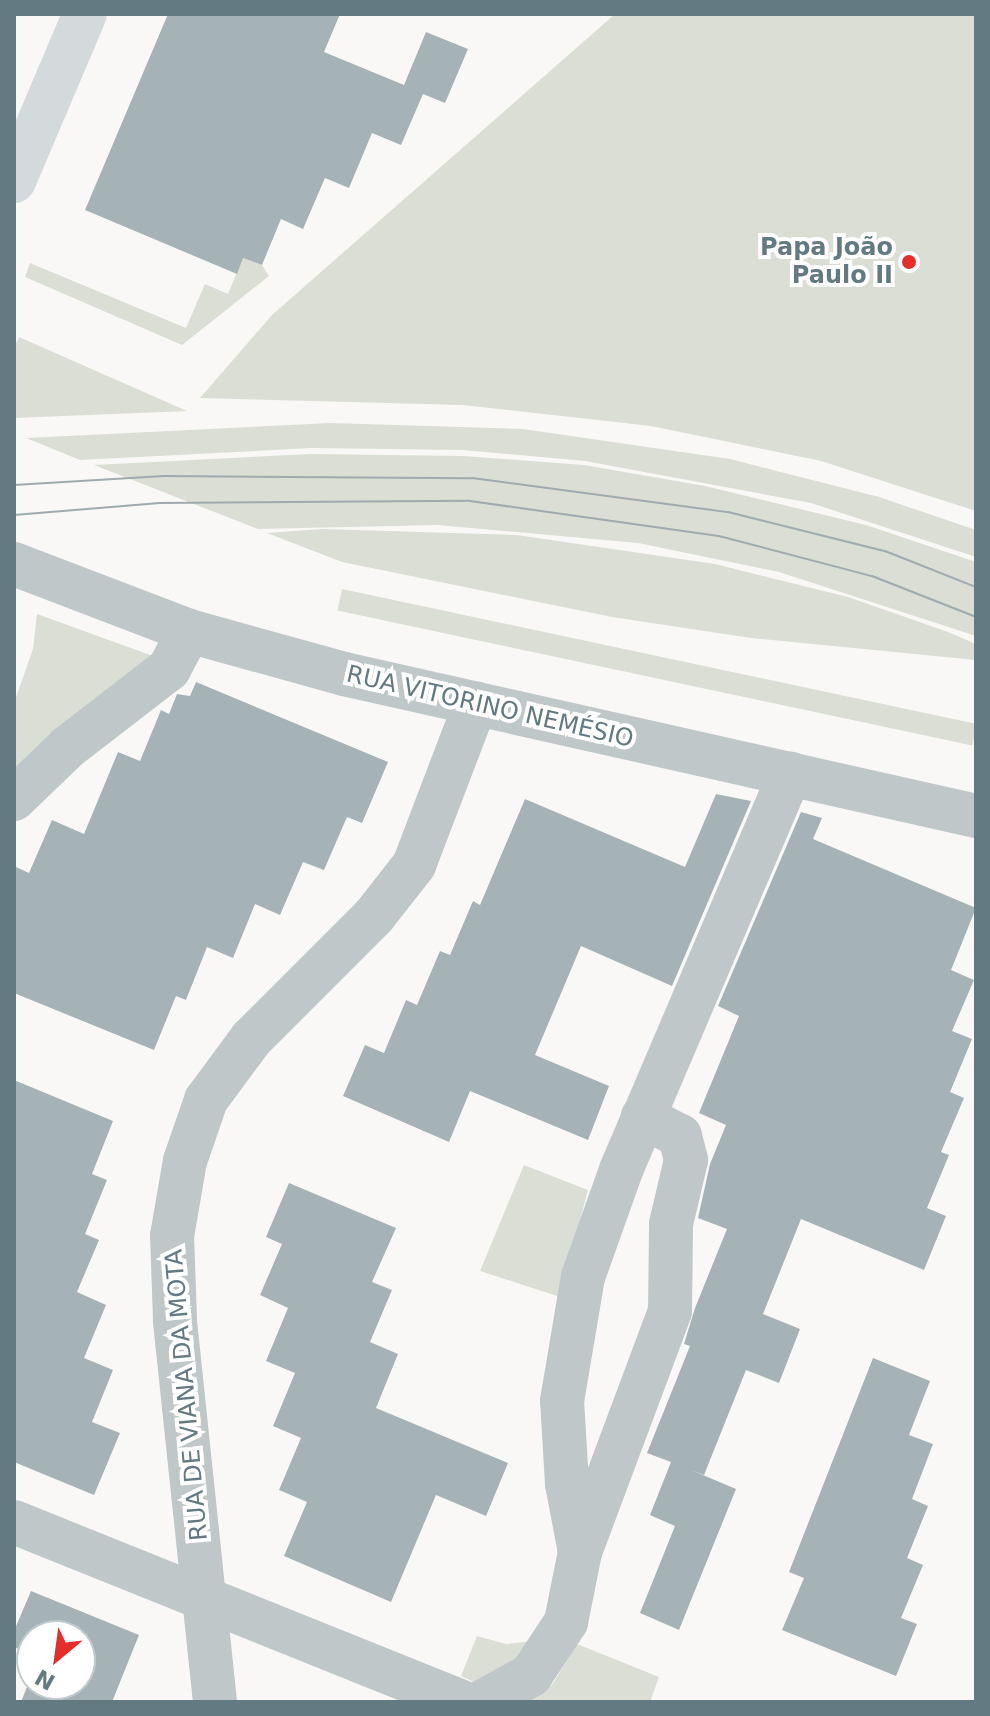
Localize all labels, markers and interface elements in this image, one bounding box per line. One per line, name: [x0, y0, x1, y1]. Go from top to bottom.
place label: Papa João Paulo II: [760, 234, 893, 290]
marker: Papa João Paulo II: [900, 253, 918, 271]
street label: RUA VITORINO NEMÉSIO: [344, 660, 636, 754]
street label: RUA DE VIANA DA MOTA: [160, 1248, 214, 1542]
north arrow: [16, 1620, 96, 1700]
text: N: [31, 1664, 59, 1695]

